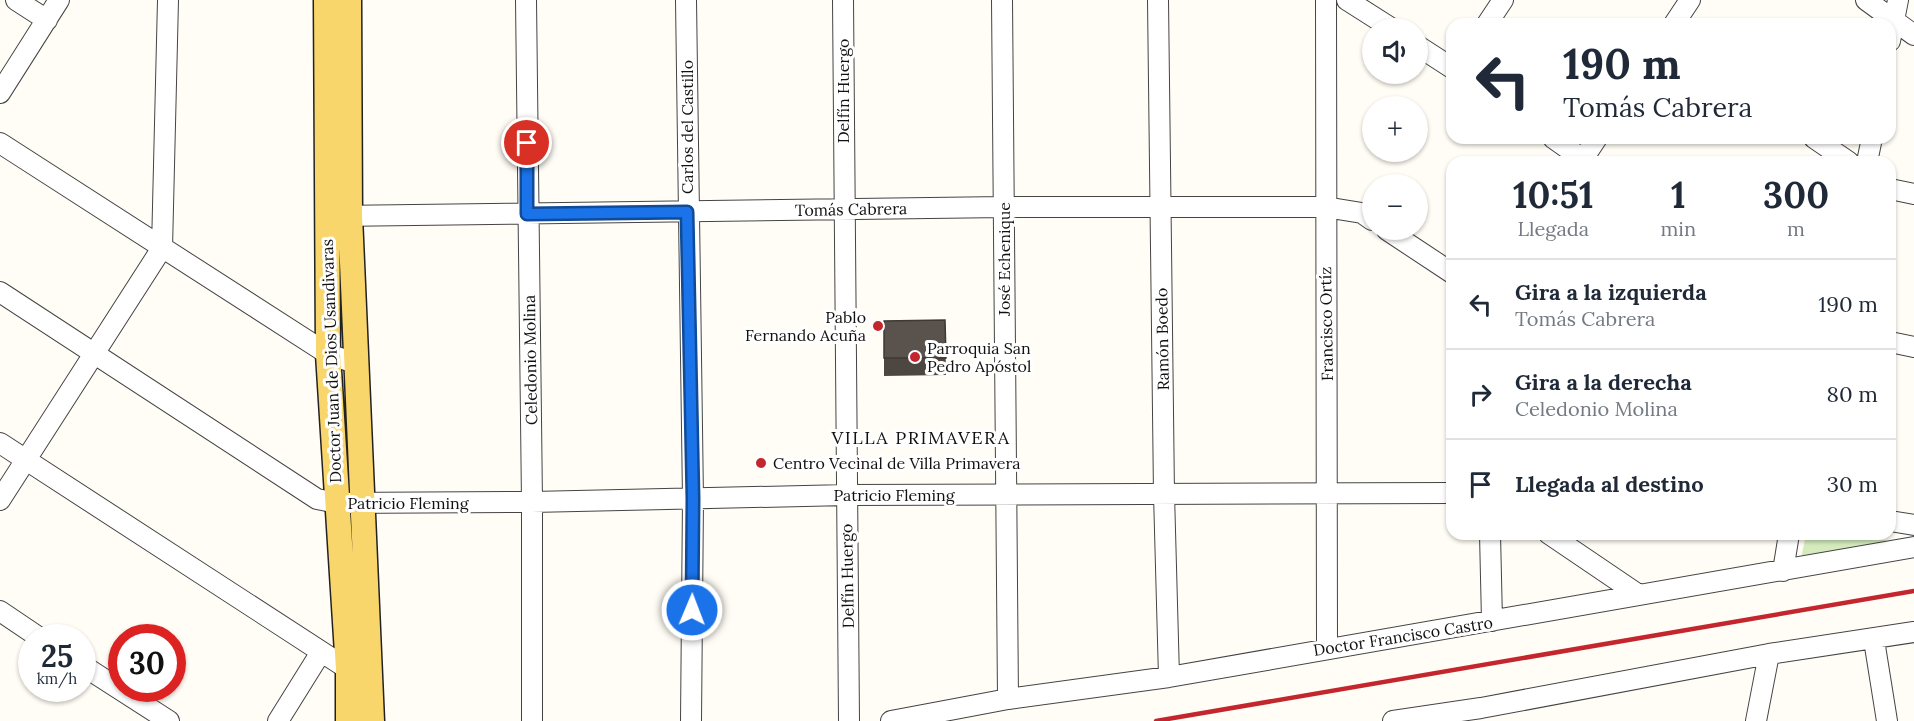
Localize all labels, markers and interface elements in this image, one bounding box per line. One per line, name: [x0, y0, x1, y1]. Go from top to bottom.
map controls: [1362, 18, 1428, 240]
button: sound: [1362, 18, 1428, 84]
text: 190 m: [1563, 37, 1681, 91]
street label: Delfín Huergo: [833, 39, 853, 143]
icon: left: [1464, 42, 1542, 120]
street label: Carlos del Castillo: [677, 60, 697, 194]
text: Tomás Cabrera: [1563, 90, 1753, 124]
button: +: [1362, 96, 1428, 162]
pin: [501, 117, 552, 168]
icon: arrive: [510, 126, 543, 159]
text: 10:51: [1513, 172, 1594, 218]
text: 1: [1671, 172, 1686, 218]
text: 300: [1763, 172, 1829, 218]
button: −: [1362, 174, 1428, 240]
street label: Tomás Cabrera: [795, 198, 907, 220]
street label: José Echenique: [994, 202, 1014, 317]
text: Llegada: [1517, 216, 1589, 241]
text: min: [1660, 216, 1696, 241]
text: m: [1787, 216, 1805, 241]
street label: Doctor Juan de Dios Usandivaras: [317, 239, 345, 483]
street label: Francisco Ortíz: [1315, 267, 1337, 381]
text: Gira a la izquierda: [1515, 278, 1707, 306]
street label: Ramón Boedo: [1151, 287, 1173, 391]
icon: left: [1464, 288, 1497, 321]
text: 190 m: [1818, 290, 1878, 318]
street label: Celedonio Molina: [519, 295, 541, 425]
text: Tomás Cabrera: [1515, 306, 1655, 331]
place label: Pablo Fernando Acuña: [745, 307, 866, 345]
marker: Pablo Fernando Acuña: [871, 319, 885, 333]
place label: Parroquia San Pedro Apóstol: [927, 338, 1031, 376]
marker: Parroquia San Pedro Apóstol: [908, 350, 922, 364]
text: Gira a la derecha: [1515, 368, 1692, 396]
icon: right: [1464, 378, 1497, 411]
text: 80 m: [1827, 380, 1878, 408]
text: Celedonio Molina: [1515, 396, 1678, 421]
district label: VILLA PRIMAVERA: [830, 426, 1011, 449]
place label: Centro Vecinal de Villa Primavera: [773, 453, 1021, 473]
marker: Centro Vecinal de Villa Primavera: [754, 456, 768, 470]
icon: arrive: [1464, 468, 1497, 501]
text: Llegada al destino: [1515, 470, 1704, 498]
text: 30 m: [1827, 470, 1878, 498]
street label: Patricio Fleming: [833, 485, 956, 505]
street label: Patricio Fleming: [347, 493, 470, 513]
street label: Delfín Huergo: [836, 524, 858, 628]
position arrow: [660, 578, 724, 642]
street label: Doctor Francisco Castro: [1312, 612, 1494, 660]
speed limit sign: 30: [108, 624, 186, 702]
text: 25: [41, 637, 73, 675]
text: km/h: [37, 669, 77, 688]

